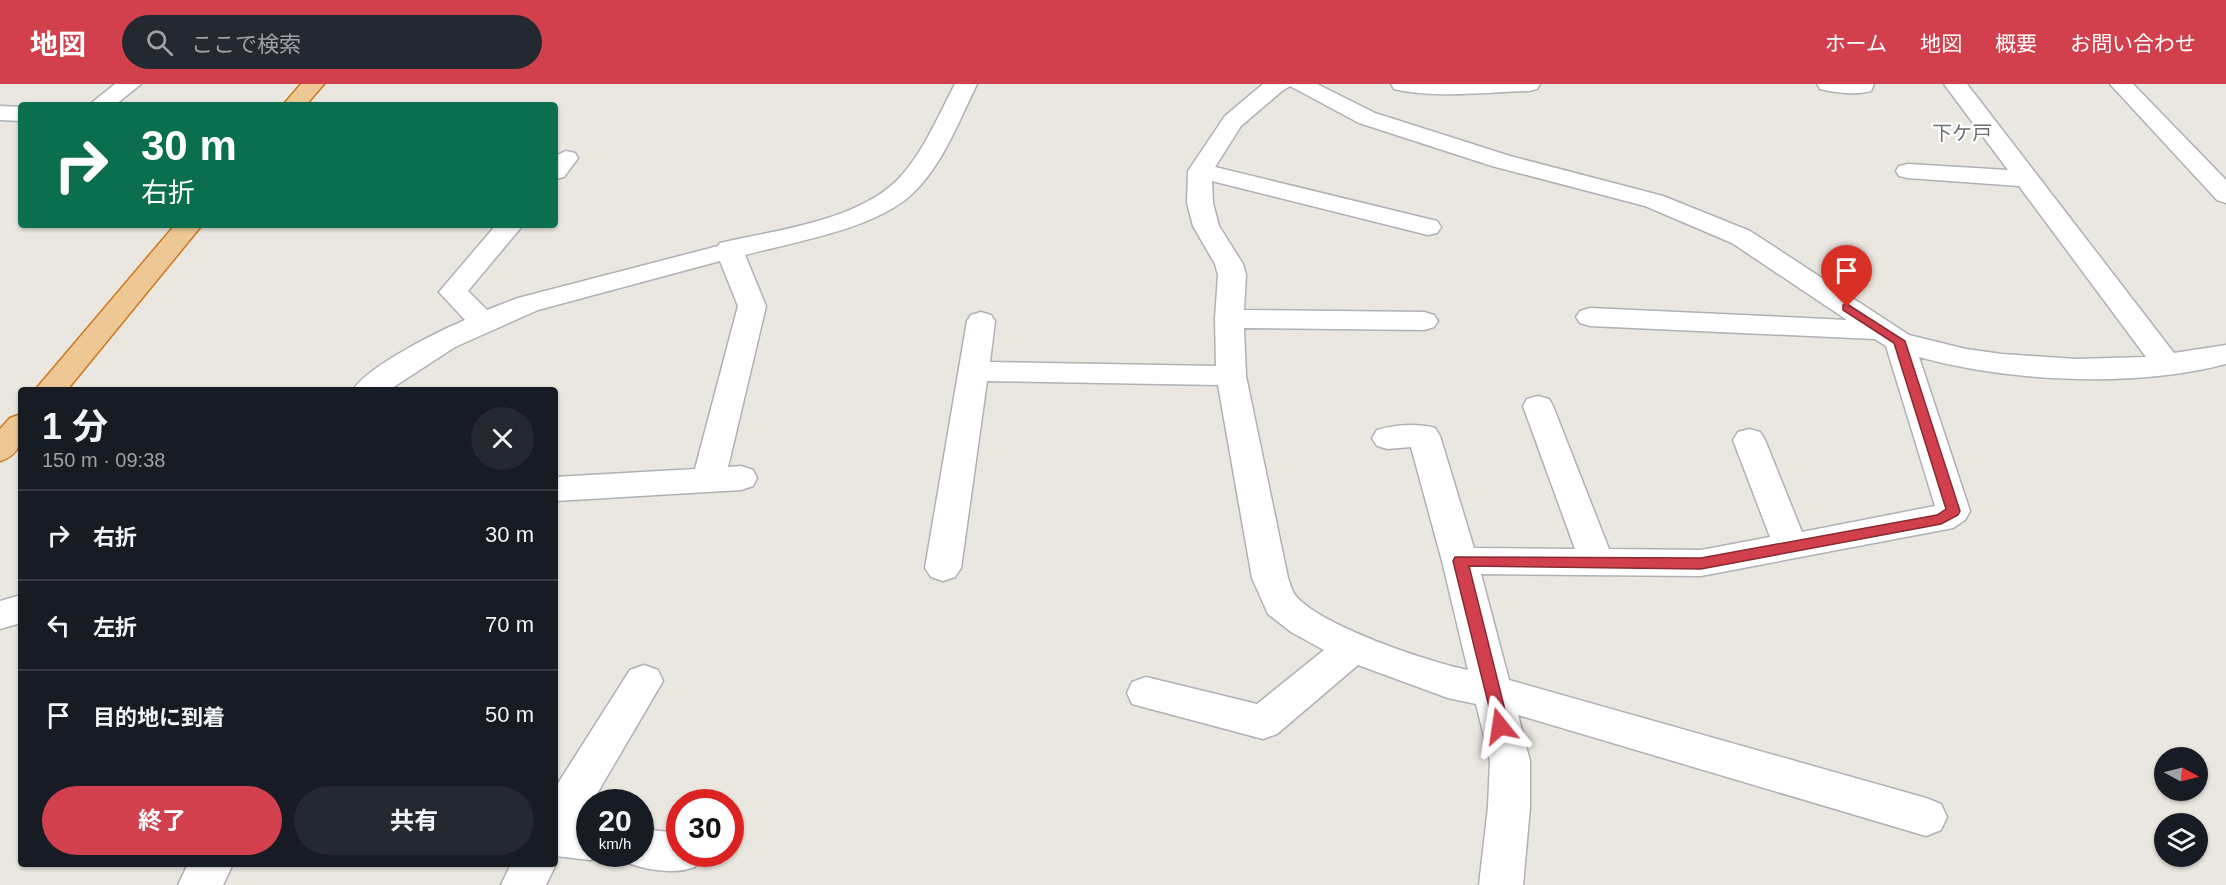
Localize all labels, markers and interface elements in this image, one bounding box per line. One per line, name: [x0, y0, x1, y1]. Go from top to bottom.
search box: [122, 15, 542, 69]
icon: search: [143, 26, 176, 59]
text: 地図: [30, 29, 86, 60]
text: ここで検索: [191, 32, 301, 57]
text: ホーム: [1825, 32, 1887, 55]
text: 地図: [1920, 32, 1962, 55]
text: 概要: [1995, 32, 2037, 55]
text: お問い合わせ: [2070, 32, 2196, 55]
text: 30 m: [141, 122, 237, 169]
district label: 下ケ戸: [1932, 122, 1992, 144]
icon: right: [42, 126, 120, 204]
text: 右折: [141, 178, 195, 208]
pin: [1821, 245, 1872, 307]
icon: arrive: [1830, 254, 1863, 287]
text: 1 分: [42, 406, 108, 447]
button: close: [471, 407, 534, 470]
text: 150 m · 09:38: [42, 449, 165, 471]
icon: right: [42, 519, 75, 552]
text: 30 m: [485, 522, 534, 547]
text: 右折: [93, 525, 137, 550]
icon: left: [42, 609, 75, 642]
text: 70 m: [485, 612, 534, 637]
text: 左折: [93, 615, 137, 640]
position arrow: [1468, 694, 1532, 758]
icon: arrive: [42, 699, 75, 732]
text: 50 m: [485, 702, 534, 727]
text: 目的地に到着: [93, 705, 225, 730]
north arrow: [2154, 747, 2208, 801]
map controls: [2154, 747, 2208, 867]
button: 終了: [42, 786, 282, 855]
button: 共有: [294, 786, 534, 855]
speed limit sign: 30: [666, 789, 744, 867]
text: 20: [598, 804, 632, 837]
button: layers: [2154, 813, 2208, 867]
text: km/h: [599, 835, 631, 852]

